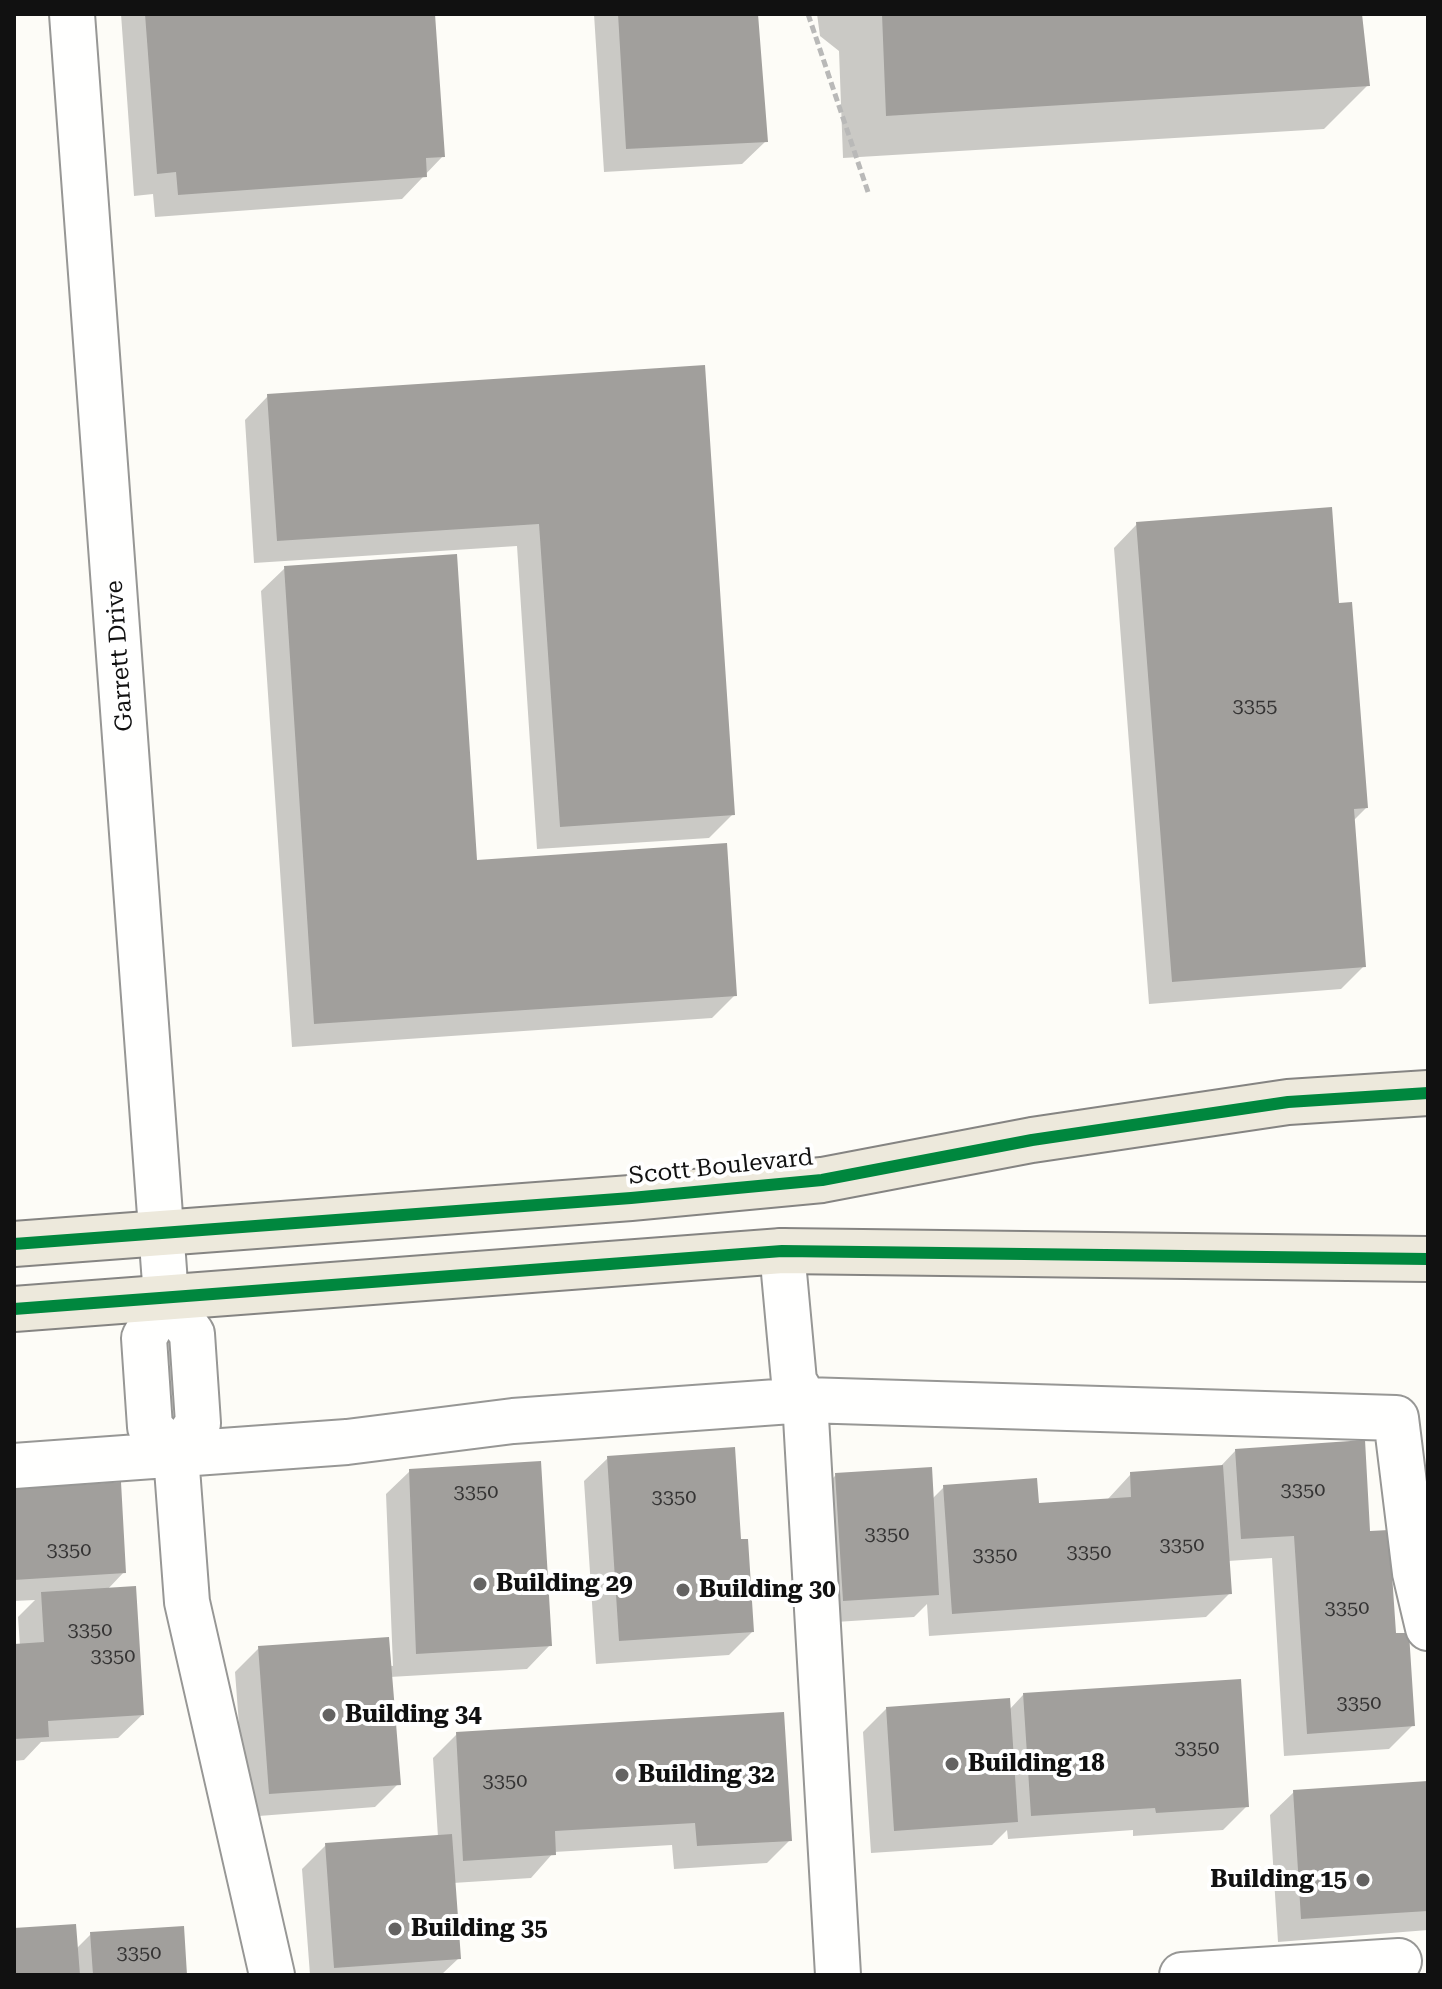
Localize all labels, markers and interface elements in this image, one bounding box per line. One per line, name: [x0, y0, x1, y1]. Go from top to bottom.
street label: Garrett Drive: [100, 579, 140, 733]
house number: 3355: [1233, 694, 1277, 718]
street label: Scott Boulevard: [627, 1143, 815, 1191]
house number: 3350: [1281, 1478, 1325, 1502]
house number: 3350: [454, 1480, 498, 1504]
house number: 3350: [652, 1485, 696, 1509]
house number: 3350: [865, 1522, 909, 1546]
house number: 3350: [1160, 1533, 1204, 1557]
house number: 3350: [47, 1538, 91, 1562]
house number: 3350: [1067, 1540, 1111, 1564]
house number: 3350: [973, 1543, 1017, 1567]
place label: Building 29: [496, 1570, 633, 1598]
marker: Building 29: [471, 1575, 489, 1593]
place label: Building 30: [699, 1576, 836, 1604]
marker: Building 30: [674, 1581, 692, 1599]
house number: 3350: [1325, 1596, 1369, 1620]
house number: 3350: [68, 1618, 112, 1642]
house number: 3350: [91, 1644, 135, 1668]
house number: 3350: [1337, 1691, 1381, 1715]
place label: Building 34: [345, 1701, 482, 1729]
marker: Building 34: [320, 1706, 338, 1724]
house number: 3350: [1175, 1736, 1219, 1760]
place label: Building 18: [968, 1750, 1105, 1778]
marker: Building 18: [943, 1755, 961, 1773]
place label: Building 32: [638, 1761, 775, 1789]
marker: Building 32: [613, 1766, 631, 1784]
house number: 3350: [483, 1769, 527, 1793]
place label: Building 15: [1210, 1866, 1347, 1894]
marker: Building 15: [1354, 1871, 1372, 1889]
place label: Building 35: [411, 1915, 548, 1943]
marker: Building 35: [386, 1920, 404, 1938]
house number: 3350: [117, 1941, 161, 1965]

